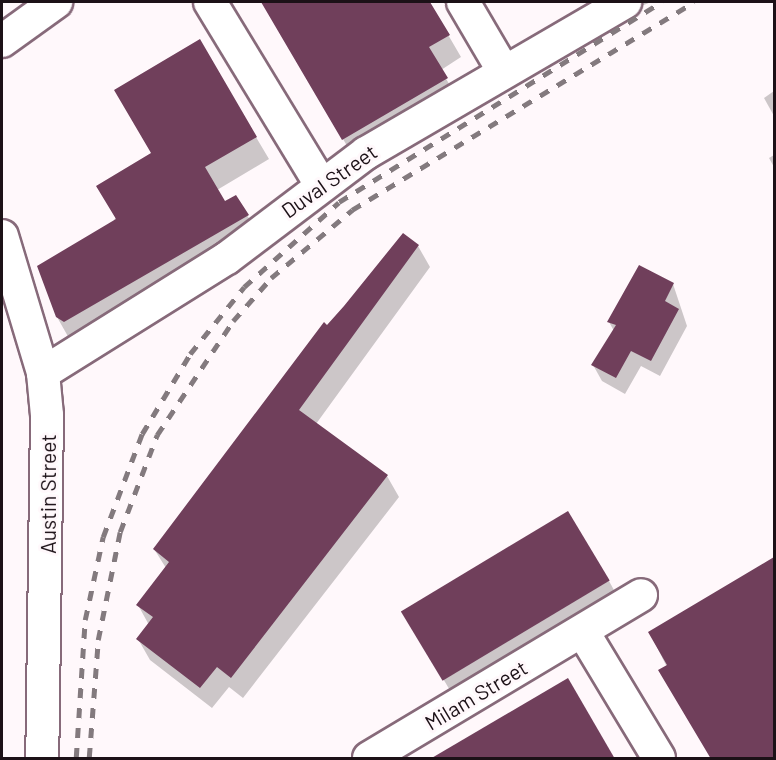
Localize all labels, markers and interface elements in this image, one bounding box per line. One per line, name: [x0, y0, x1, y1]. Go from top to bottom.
street label: Duval Street: [276, 139, 382, 223]
street label: Austin Street: [35, 434, 61, 554]
street label: Milam Street: [420, 655, 532, 735]

